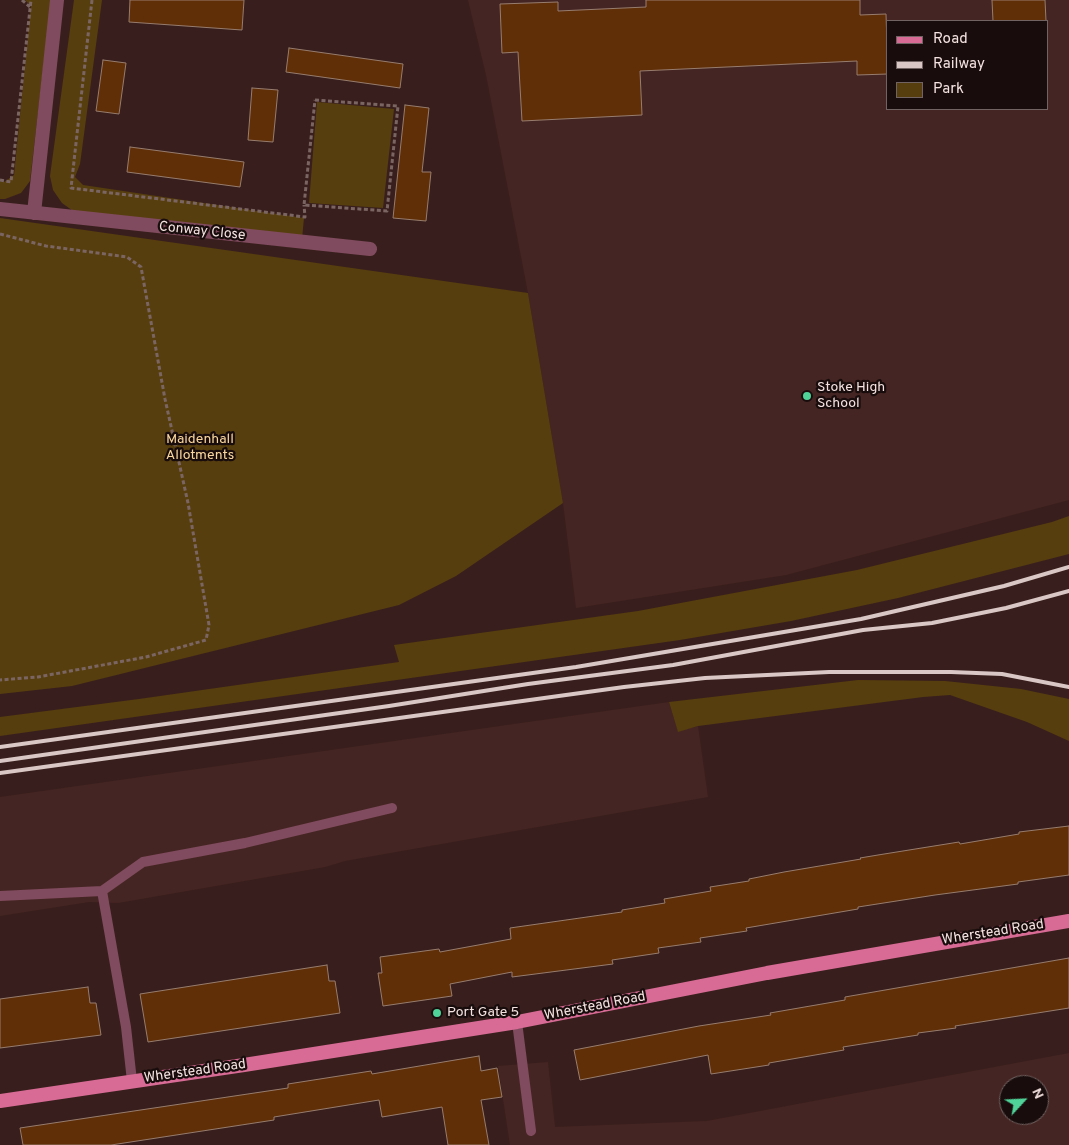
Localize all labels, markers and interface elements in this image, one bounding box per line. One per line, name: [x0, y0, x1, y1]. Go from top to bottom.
legend: [886, 20, 1049, 110]
text: Road: [933, 30, 968, 49]
text: Railway: [933, 55, 985, 74]
text: Park: [933, 80, 964, 99]
street label: Conway Close: [158, 219, 246, 245]
place label: Stoke High School: [817, 380, 885, 412]
marker: Stoke High School: [801, 390, 813, 402]
park label: Maidenhall Allotments: [166, 432, 234, 464]
street label: Wherstead Road: [941, 917, 1045, 949]
street label: Wherstead Road: [543, 989, 647, 1025]
place label: Port Gate 5: [447, 1005, 519, 1021]
marker: Port Gate 5: [431, 1007, 443, 1019]
street label: Wherstead Road: [143, 1057, 247, 1087]
north arrow: [999, 1075, 1049, 1125]
text: N: [1027, 1086, 1047, 1102]

